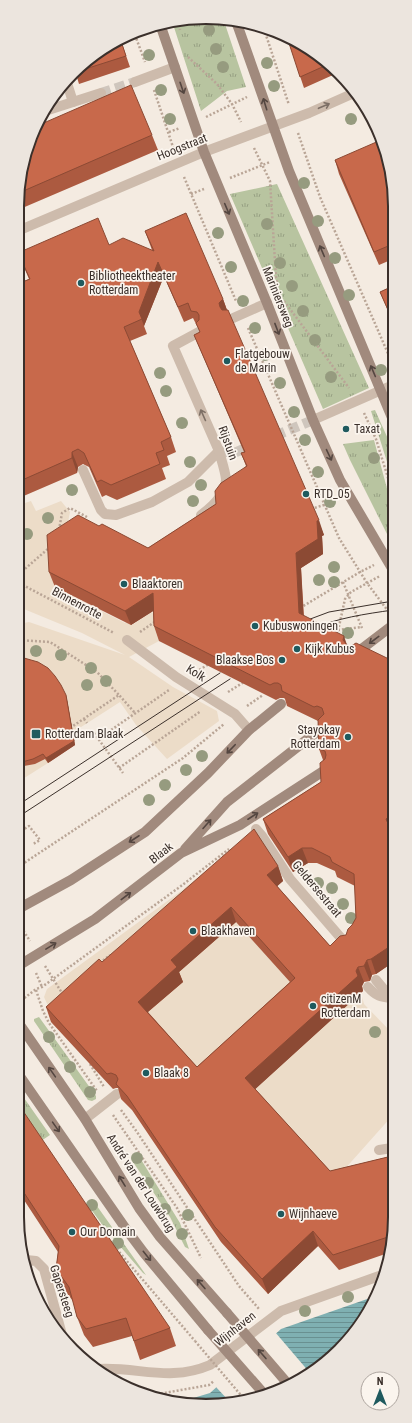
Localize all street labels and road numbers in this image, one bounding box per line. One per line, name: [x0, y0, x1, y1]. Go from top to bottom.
street label: Hoogstraat: [155, 130, 210, 163]
street label: Mariniersweg: [260, 265, 296, 329]
street label: Rijstuin: [215, 424, 241, 462]
street label: Binnenrotte: [50, 584, 105, 622]
street label: Kolk: [184, 662, 209, 685]
street label: Blaak: [146, 839, 176, 867]
street label: Geldersestraat: [289, 858, 345, 920]
street label: André van der Louwbrug: [104, 1131, 178, 1235]
street label: Gapersteeg: [47, 1263, 77, 1319]
street label: Wijnhaven: [212, 1308, 259, 1349]

